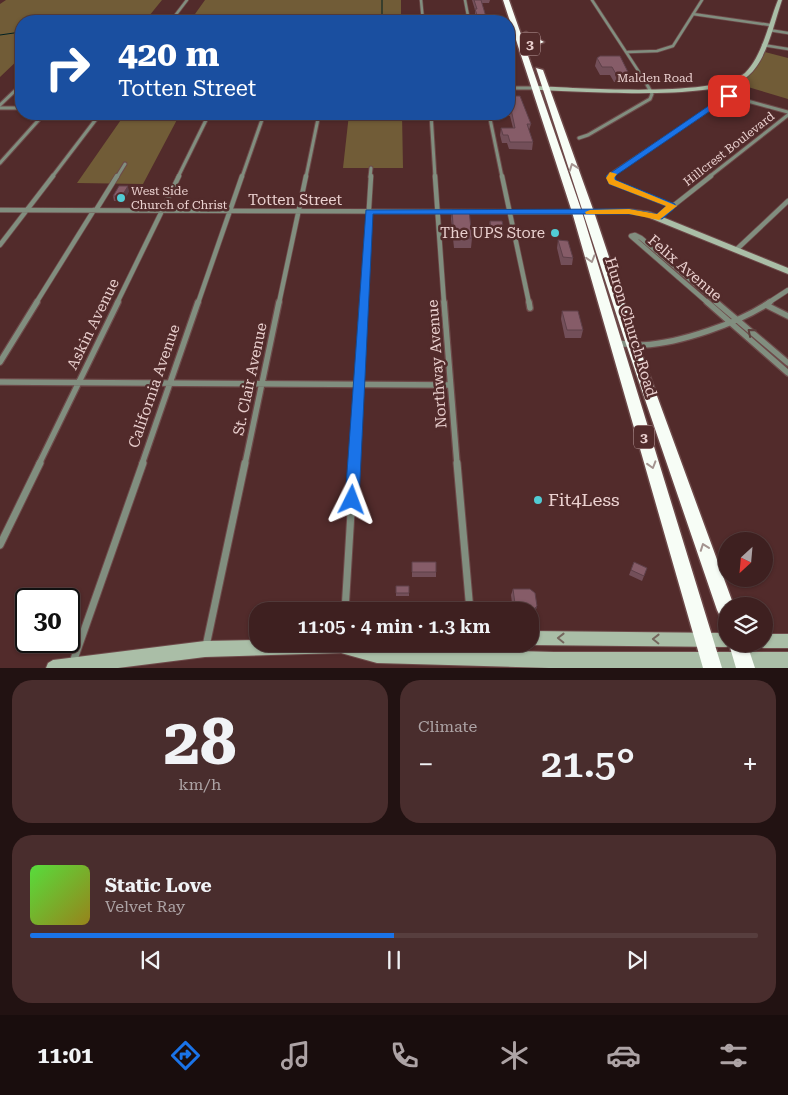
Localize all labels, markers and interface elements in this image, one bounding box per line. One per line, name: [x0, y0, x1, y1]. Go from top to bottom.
road number: 3: [520, 33, 540, 56]
text: 420 m: [118, 34, 219, 75]
icon: right: [35, 35, 100, 100]
street label: Malden Road: [617, 71, 693, 85]
pin: [708, 75, 750, 117]
text: Totten Street: [118, 76, 256, 101]
icon: arrive: [715, 82, 743, 110]
street label: Hillcrest Boulevard: [681, 109, 777, 189]
one-way arrow: [569, 163, 579, 171]
place label: West Side Church of Christ: [131, 184, 228, 212]
street label: Totten Street: [248, 191, 342, 209]
marker: West Side Church of Christ: [115, 192, 127, 204]
place label: The UPS Store: [440, 224, 545, 242]
marker: The UPS Store: [549, 227, 561, 239]
street label: Felix Avenue: [644, 231, 726, 305]
one-way arrow: [585, 255, 595, 263]
street label: Huron Church Road: [601, 255, 661, 399]
street label: Askin Avenue: [63, 275, 123, 373]
street label: Northway Avenue: [424, 299, 450, 429]
street label: St. Clair Avenue: [229, 321, 271, 437]
street label: California Avenue: [124, 322, 184, 450]
one-way arrow: [747, 328, 756, 337]
road number: 3: [634, 426, 654, 448]
one-way arrow: [647, 461, 657, 469]
position arrow: [325, 473, 377, 525]
place label: Fit4Less: [548, 489, 619, 510]
marker: Fit4Less: [532, 494, 544, 506]
north arrow: [718, 532, 772, 588]
map controls: [718, 532, 773, 652]
one-way arrow: [700, 543, 710, 552]
speed limit sign: 30: [15, 588, 80, 653]
button: layers: [718, 597, 773, 652]
text: 11:05 · 4 min · 1.3 km: [297, 615, 491, 638]
one-way arrow: [556, 633, 564, 643]
one-way arrow: [651, 634, 659, 644]
text: 28: [164, 704, 236, 780]
text: Climate: [418, 717, 477, 736]
text: 21.5°: [541, 742, 635, 786]
text: −: [418, 748, 434, 781]
text: +: [742, 748, 758, 781]
text: km/h: [179, 775, 221, 794]
text: Static Love: [105, 874, 212, 897]
text: Velvet Ray: [105, 897, 185, 916]
icon: previous: [137, 946, 165, 974]
icon: pause: [380, 946, 408, 974]
icon: next: [623, 946, 651, 974]
icon: directions: [168, 1038, 203, 1073]
icon: music: [278, 1038, 313, 1073]
icon: phone: [387, 1038, 422, 1073]
icon: climate: [497, 1038, 532, 1073]
icon: car: [606, 1038, 641, 1073]
icon: filters: [716, 1038, 751, 1073]
text: 11:01: [37, 1043, 93, 1068]

